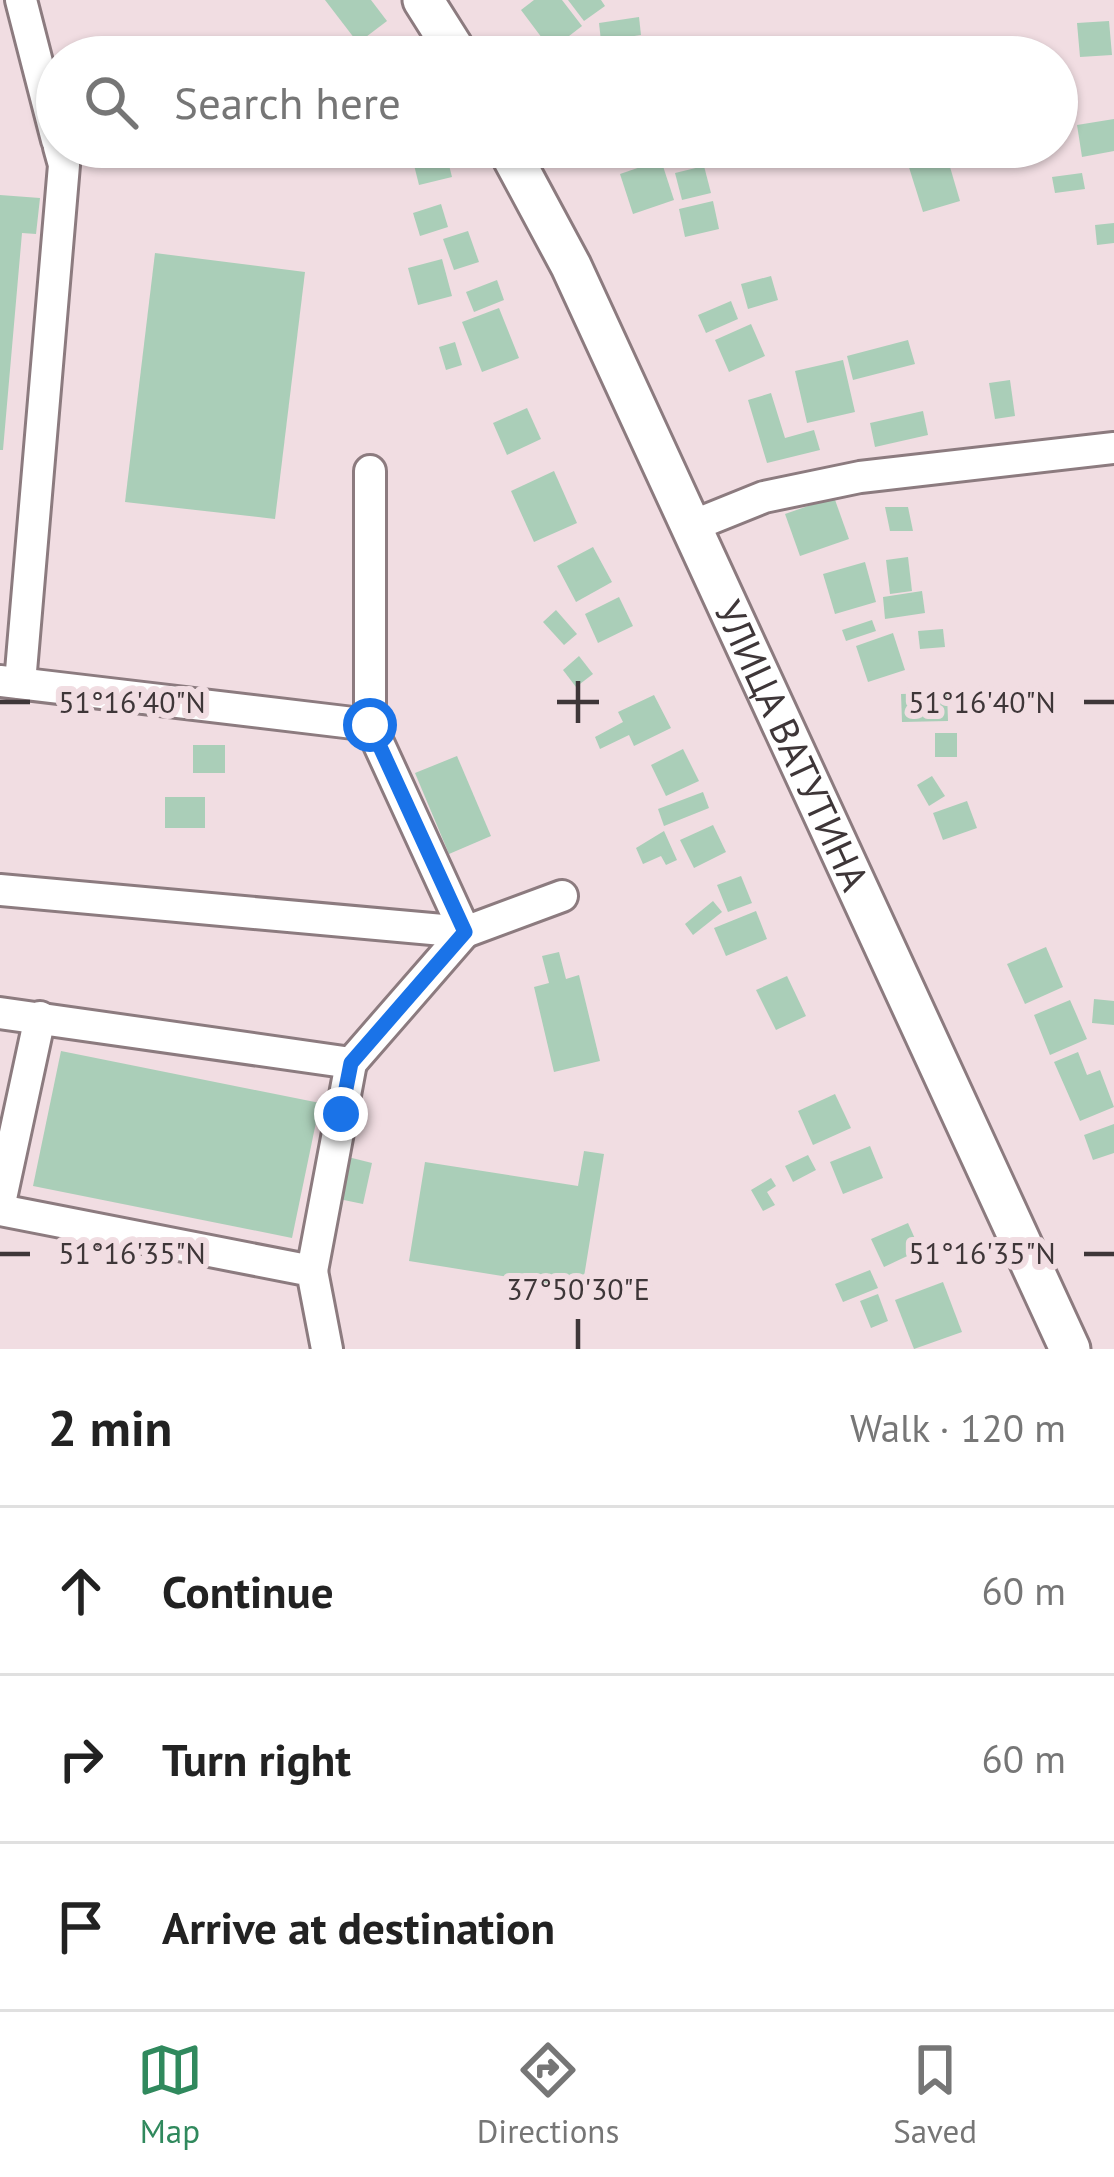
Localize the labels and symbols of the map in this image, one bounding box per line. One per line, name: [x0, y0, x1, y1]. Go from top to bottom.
street label: УЛИЦА ВАТУТИНА: [704, 592, 881, 898]
text: 51°16'40"N: [58, 682, 206, 721]
text: 51°16'40"N: [908, 682, 1056, 721]
route start: [343, 698, 397, 752]
route end: [314, 1087, 368, 1141]
text: 51°16'35"N: [58, 1233, 206, 1272]
text: 51°16'35"N: [908, 1233, 1056, 1272]
text: 37°50'30"E: [506, 1269, 650, 1308]

